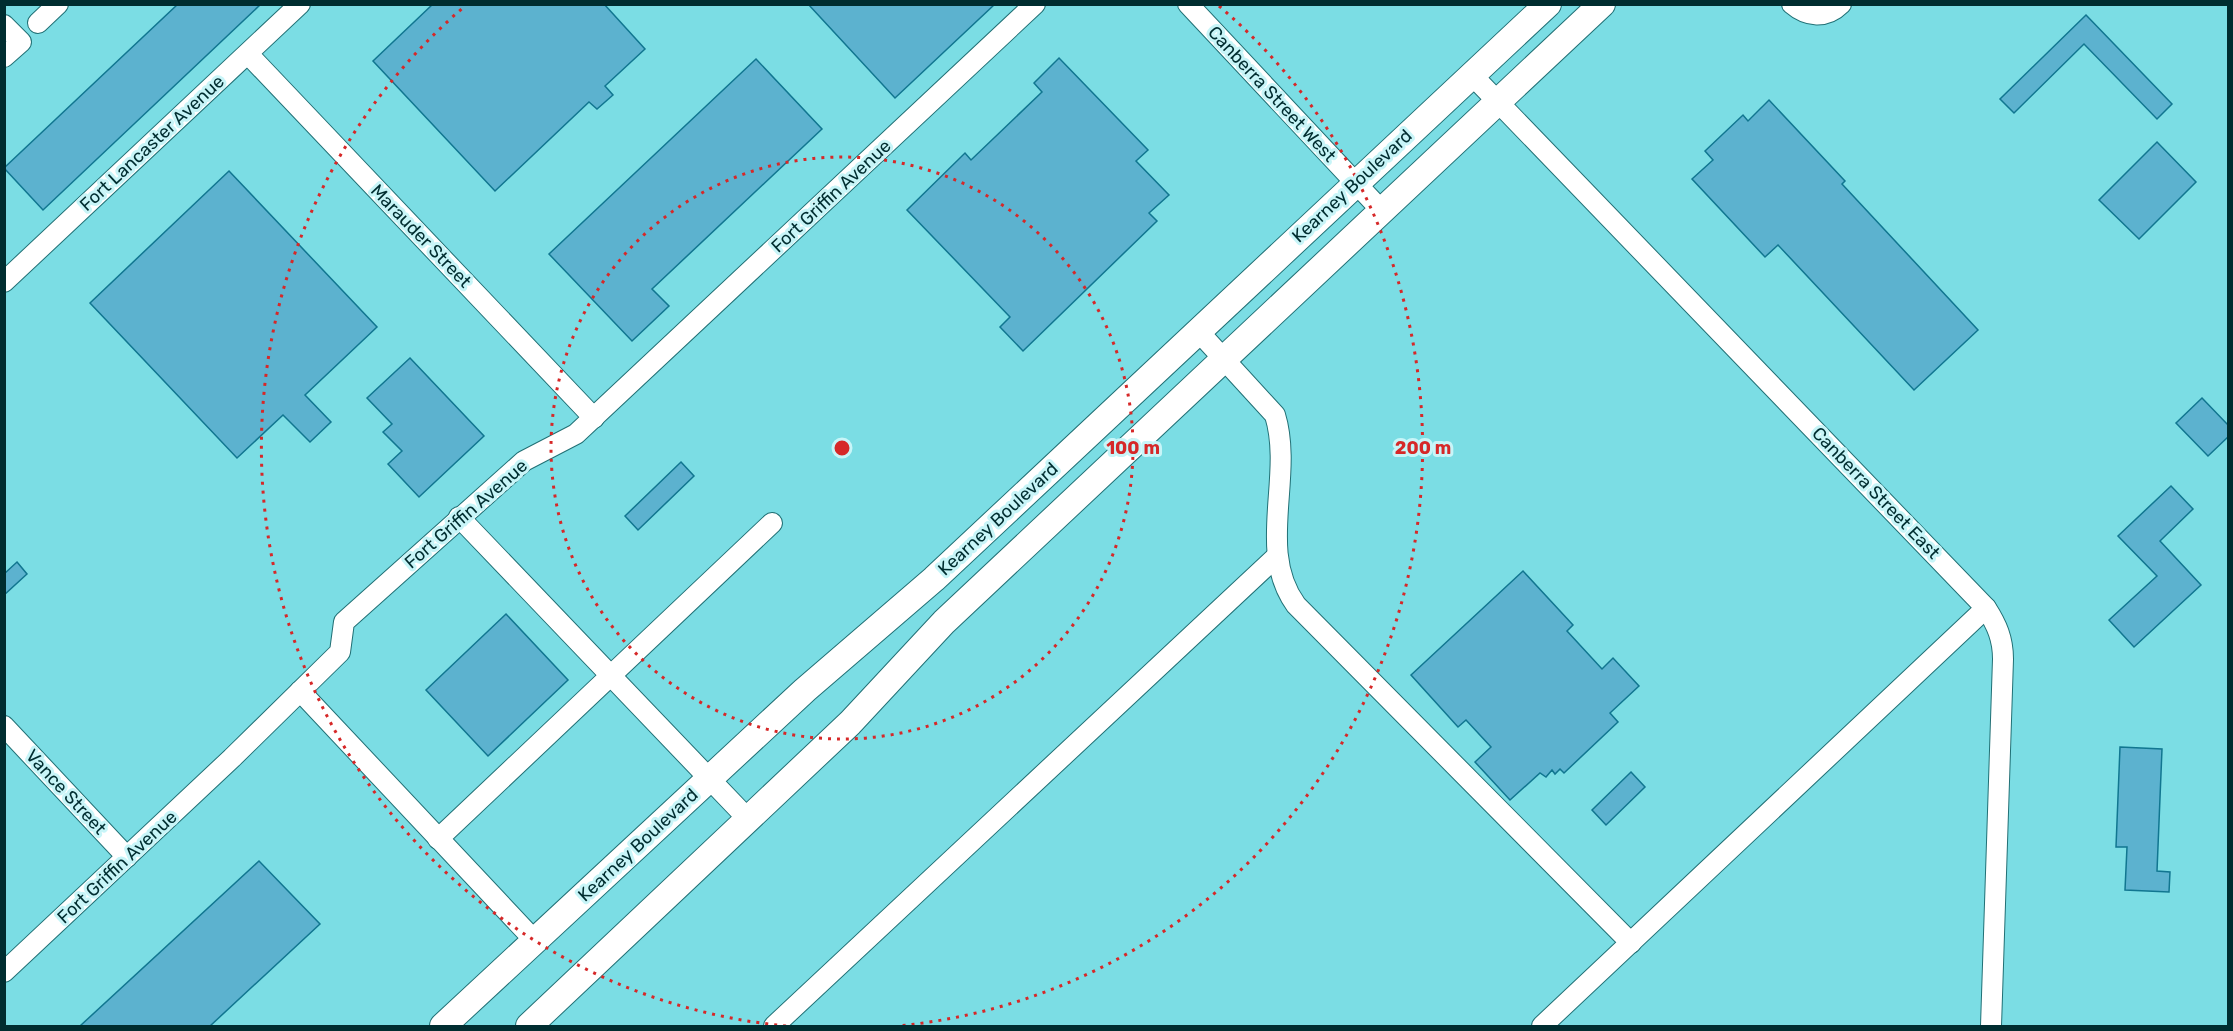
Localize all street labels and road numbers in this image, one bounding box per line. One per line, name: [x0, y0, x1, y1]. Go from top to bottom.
street label: Canberra Street West: [1203, 21, 1341, 167]
street label: Fort Lancaster Avenue: [75, 70, 229, 216]
street label: Kearney Boulevard: [1287, 125, 1417, 247]
street label: Fort Griffin Avenue: [767, 135, 895, 257]
street label: Marauder Street: [366, 180, 476, 292]
street label: Canberra Street East: [1807, 422, 1945, 564]
street label: Fort Griffin Avenue: [400, 455, 532, 573]
street label: Kearney Boulevard: [933, 458, 1063, 580]
street label: Vance Street: [21, 745, 111, 839]
street label: Kearney Boulevard: [573, 784, 703, 906]
street label: Fort Griffin Avenue: [53, 806, 181, 928]

